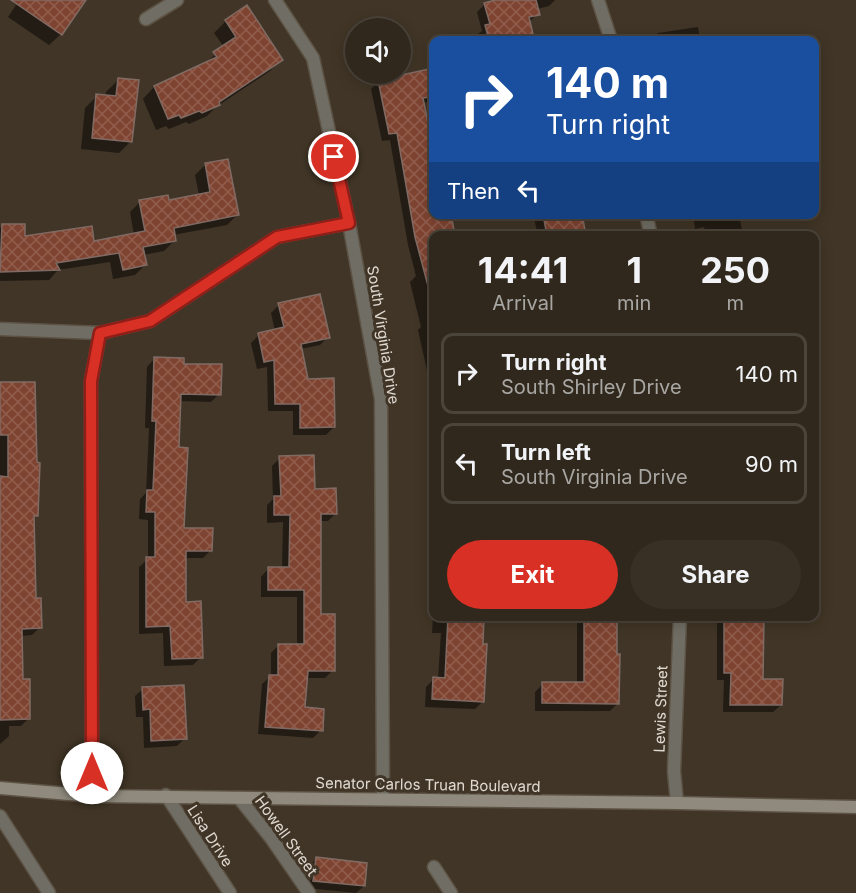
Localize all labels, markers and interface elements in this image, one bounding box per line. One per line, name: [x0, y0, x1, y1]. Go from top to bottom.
map controls: [345, 18, 411, 84]
button: sound: [345, 18, 411, 84]
text: 140 m: [546, 57, 669, 108]
icon: right: [447, 60, 525, 138]
text: Turn right: [546, 108, 670, 141]
pin: [308, 131, 359, 182]
icon: arrive: [317, 140, 350, 173]
icon: left: [512, 174, 545, 207]
text: Then: [447, 178, 500, 204]
text: 14:41: [478, 248, 568, 292]
text: 1: [626, 248, 642, 292]
text: 250: [700, 248, 770, 292]
street label: South Virginia Drive: [363, 264, 404, 406]
text: Arrival: [492, 291, 554, 315]
text: min: [617, 291, 651, 315]
text: m: [726, 291, 744, 315]
text: Turn right: [501, 349, 607, 375]
icon: right: [450, 357, 483, 390]
text: 140 m: [736, 361, 798, 387]
text: South Shirley Drive: [501, 375, 682, 399]
text: Turn left: [501, 439, 591, 465]
icon: left: [450, 447, 483, 480]
text: 90 m: [745, 451, 798, 477]
text: South Virginia Drive: [501, 465, 688, 489]
button: Exit: [447, 540, 618, 609]
button: Share: [630, 540, 801, 609]
street label: Lewis Street: [649, 665, 672, 753]
position arrow: [60, 741, 124, 805]
street label: Senator Carlos Truan Boulevard: [315, 773, 541, 796]
street label: Howell Street: [251, 792, 322, 880]
street label: Lisa Drive: [183, 801, 237, 870]

